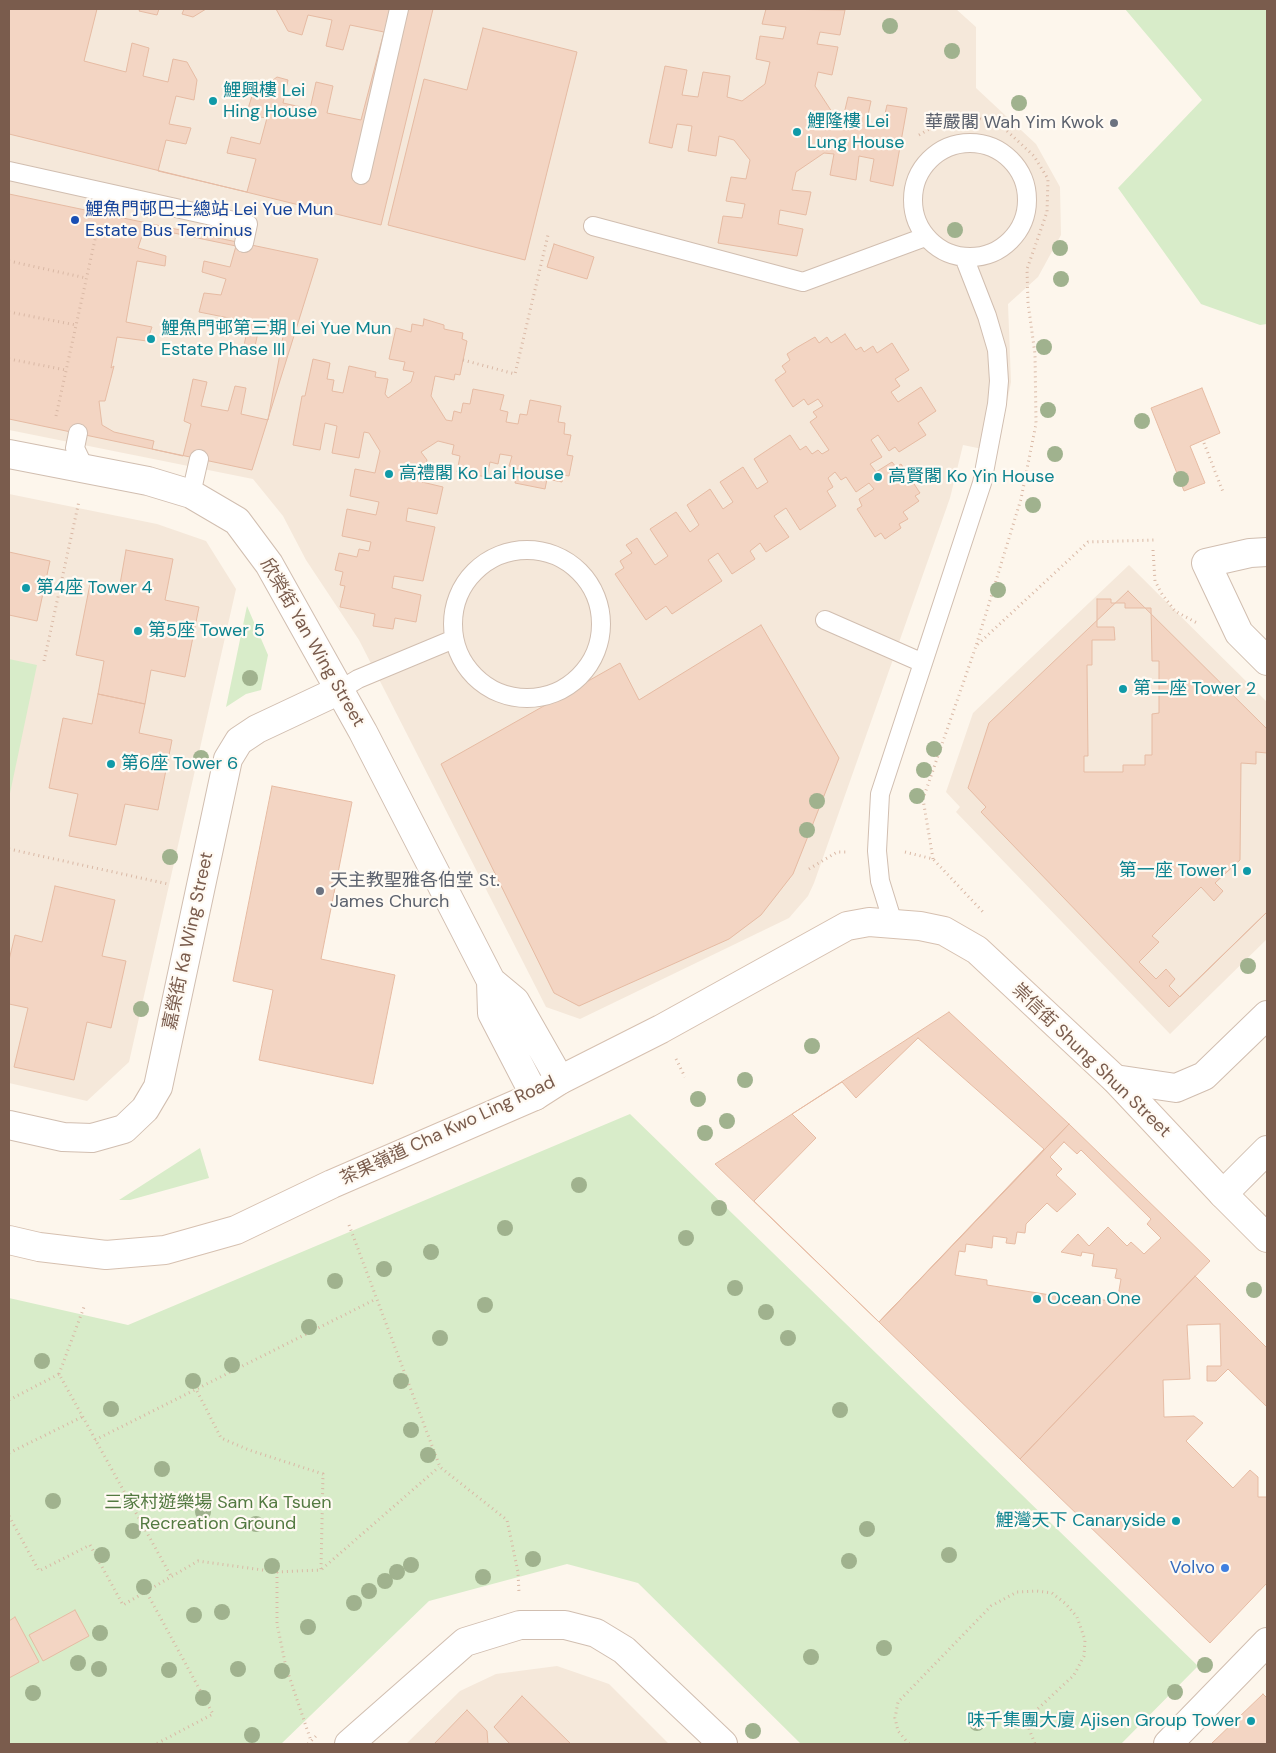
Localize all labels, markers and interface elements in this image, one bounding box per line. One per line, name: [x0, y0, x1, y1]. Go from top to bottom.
place label: 鯉興樓 Lei Hing House: [223, 80, 317, 122]
marker: 鯉興樓 Lei Hing House: [207, 95, 219, 107]
place label: 鯉隆樓 Lei Lung House: [807, 111, 904, 154]
place label: 華嚴閣 Wah Yim Kwok: [925, 112, 1104, 134]
marker: 華嚴閣 Wah Yim Kwok: [1108, 117, 1120, 129]
marker: 鯉隆樓 Lei Lung House: [791, 126, 803, 138]
place label: 鯉魚門邨巴士總站 Lei Yue Mun Estate Bus Terminus: [85, 199, 333, 242]
marker: 鯉魚門邨巴士總站 Lei Yue Mun Estate Bus Terminus: [69, 214, 81, 226]
place label: 鯉魚門邨第三期 Lei Yue Mun Estate Phase III: [161, 318, 391, 360]
marker: 鯉魚門邨第三期 Lei Yue Mun Estate Phase III: [145, 333, 157, 345]
place label: 高禮閣 Ko Lai House: [399, 463, 564, 485]
place label: 高賢閣 Ko Yin House: [888, 466, 1055, 488]
marker: 高禮閣 Ko Lai House: [383, 468, 395, 480]
marker: 高賢閣 Ko Yin House: [872, 471, 884, 483]
street label: 欣榮街 Yan Wing Street: [255, 555, 369, 731]
place label: 第4座 Tower 4: [36, 577, 153, 599]
marker: 第4座 Tower 4: [20, 582, 32, 594]
place label: 第5座 Tower 5: [148, 620, 265, 642]
marker: 第5座 Tower 5: [132, 625, 144, 637]
place label: 第二座 Tower 2: [1133, 678, 1256, 700]
marker: 第二座 Tower 2: [1117, 683, 1129, 695]
place label: 第6座 Tower 6: [121, 753, 238, 775]
marker: 第6座 Tower 6: [105, 758, 117, 770]
street label: 嘉榮街 Ka Wing Street: [160, 850, 218, 1032]
place label: 第一座 Tower 1: [1119, 860, 1237, 882]
marker: 第一座 Tower 1: [1241, 865, 1253, 877]
place label: 天主教聖雅各伯堂 St. James Church: [330, 870, 500, 912]
marker: 天主教聖雅各伯堂 St. James Church: [314, 885, 326, 897]
street label: 崇信街 Shung Shun Street: [1007, 979, 1175, 1143]
street label: 茶果嶺道 Cha Kwo Ling Road: [337, 1072, 559, 1190]
place label: Ocean One: [1047, 1288, 1141, 1310]
marker: Ocean One: [1031, 1293, 1043, 1305]
park label: 三家村遊樂場 Sam Ka Tsuen Recreation Ground: [104, 1492, 332, 1535]
place label: 鯉灣天下 Canaryside: [995, 1510, 1166, 1532]
marker: 鯉灣天下 Canaryside: [1170, 1515, 1182, 1527]
place label: Volvo: [1170, 1557, 1215, 1579]
marker: Volvo: [1219, 1562, 1231, 1574]
place label: 味千集團大廈 Ajisen Group Tower: [967, 1710, 1241, 1732]
marker: 味千集團大廈 Ajisen Group Tower: [1245, 1715, 1257, 1727]

